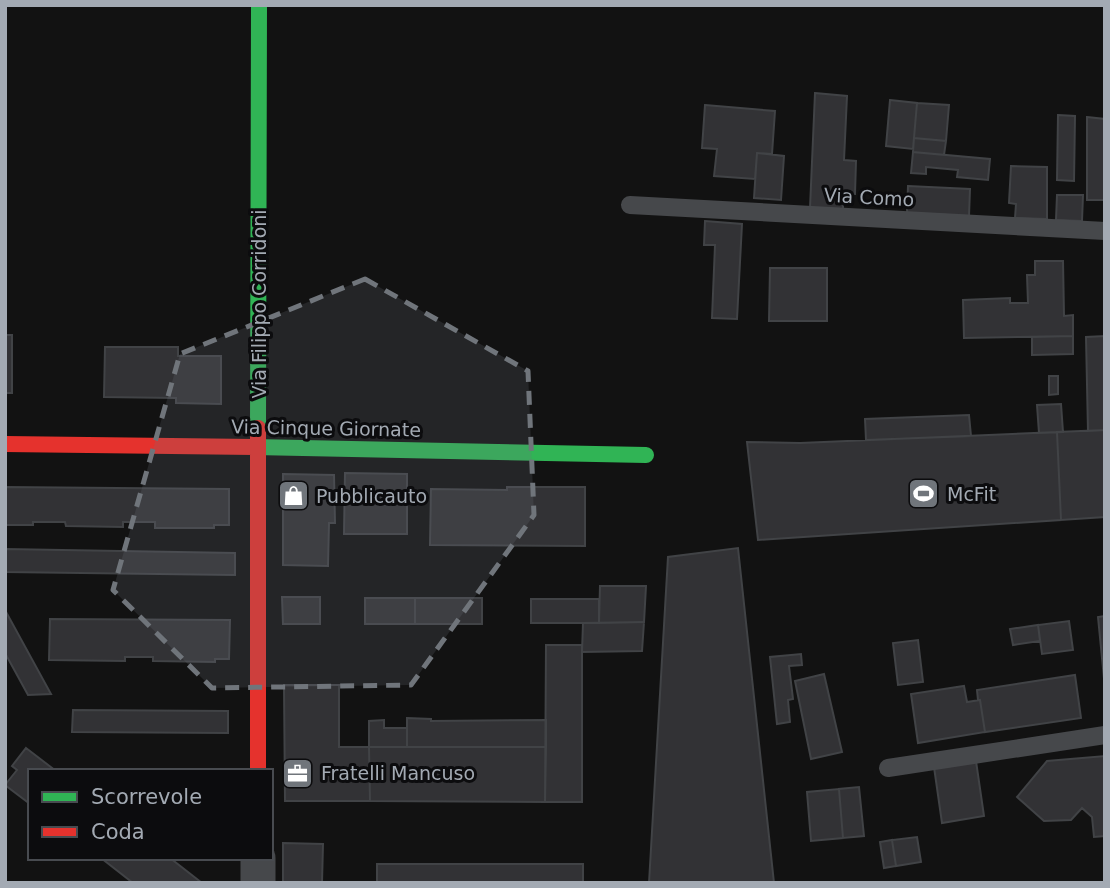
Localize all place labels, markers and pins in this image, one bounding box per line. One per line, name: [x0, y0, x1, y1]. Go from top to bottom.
sports icon: McFit: [907, 477, 941, 511]
shop icon: Pubblicauto: [276, 479, 310, 513]
place label: McFit: [947, 483, 996, 505]
place label: Pubblicauto: [316, 485, 427, 507]
office icon: Fratelli Mancuso: [281, 756, 315, 790]
place label: Fratelli Mancuso: [321, 762, 475, 784]

